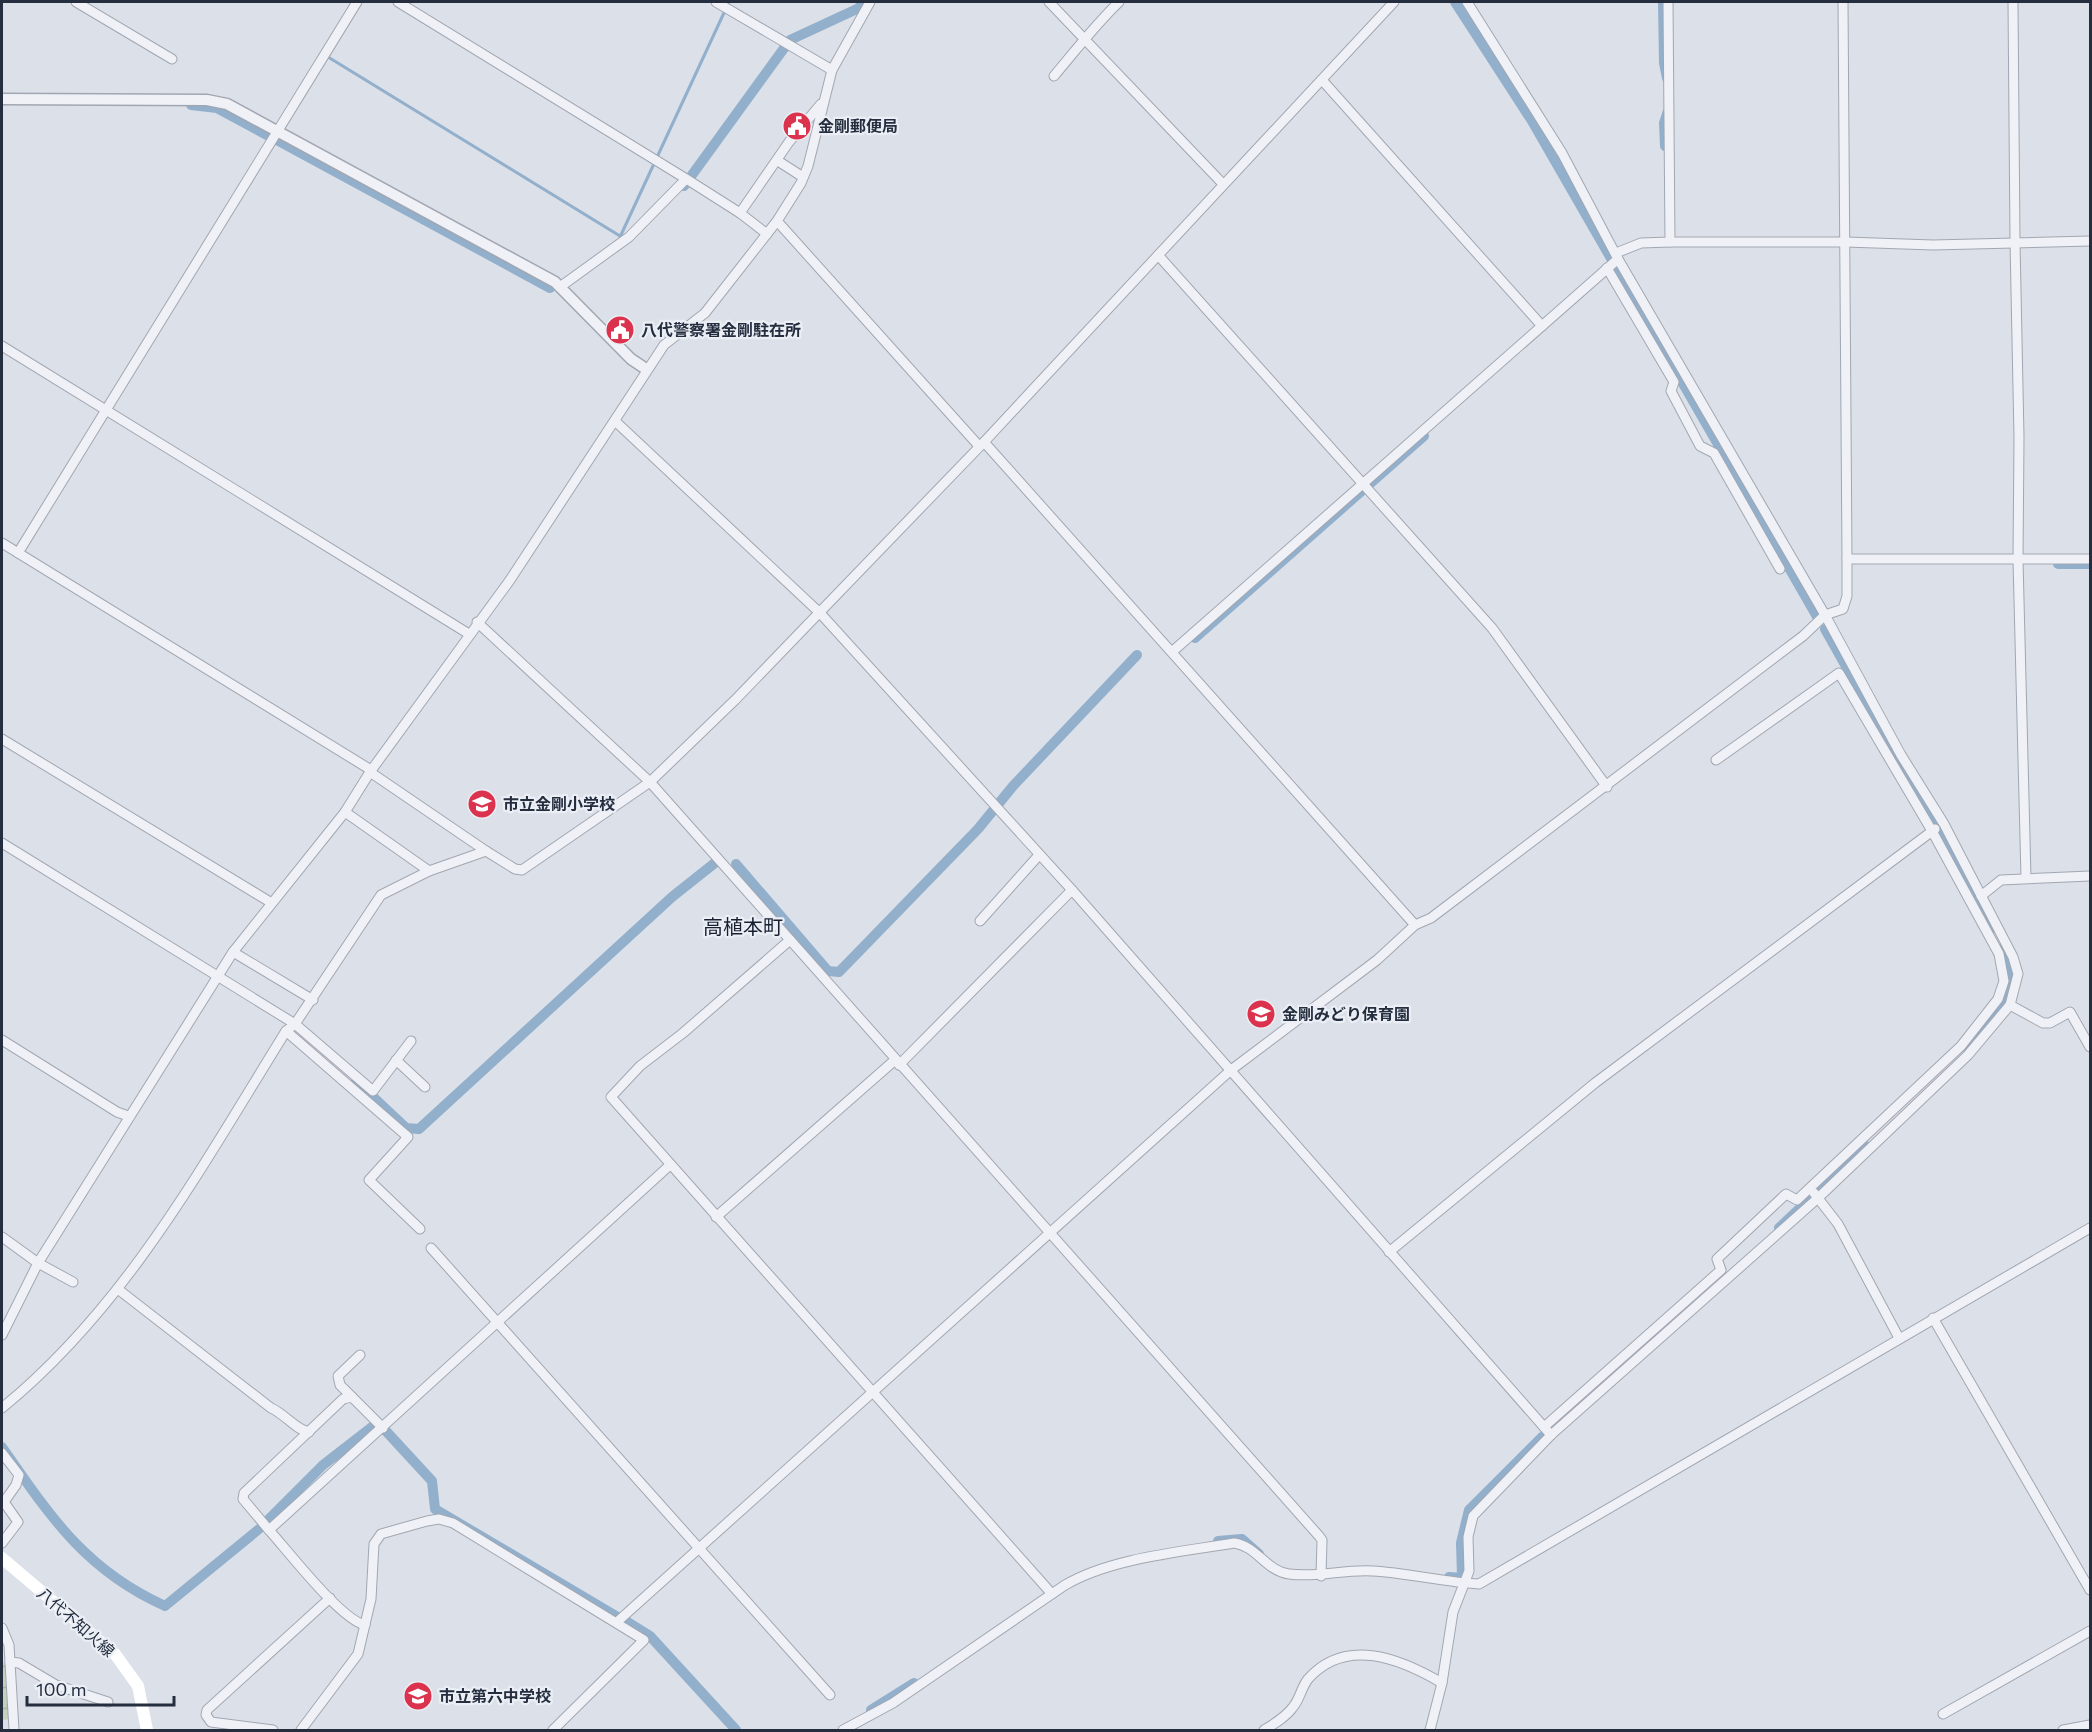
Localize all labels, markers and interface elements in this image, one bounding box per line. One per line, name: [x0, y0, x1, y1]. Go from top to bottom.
public building icon: 金剛郵便局: [781, 110, 813, 142]
place label: 金剛郵便局: [818, 116, 898, 135]
public building icon: 八代警察署金剛駐在所: [604, 314, 636, 346]
place label: 八代警察署金剛駐在所: [641, 320, 801, 339]
school or university icon: 市立金剛小学校: [466, 788, 498, 820]
place label: 市立金剛小学校: [503, 794, 615, 813]
district label: 高植本町: [703, 914, 783, 938]
school or university icon: 金剛みどり保育園: [1245, 998, 1277, 1030]
place label: 金剛みどり保育園: [1282, 1004, 1410, 1023]
street label: 八代不知火線: [34, 1583, 119, 1660]
scale bar: [27, 1669, 174, 1707]
text: 100 m: [36, 1678, 86, 1700]
school or university icon: 市立第六中学校: [402, 1680, 434, 1712]
place label: 市立第六中学校: [439, 1686, 551, 1705]

